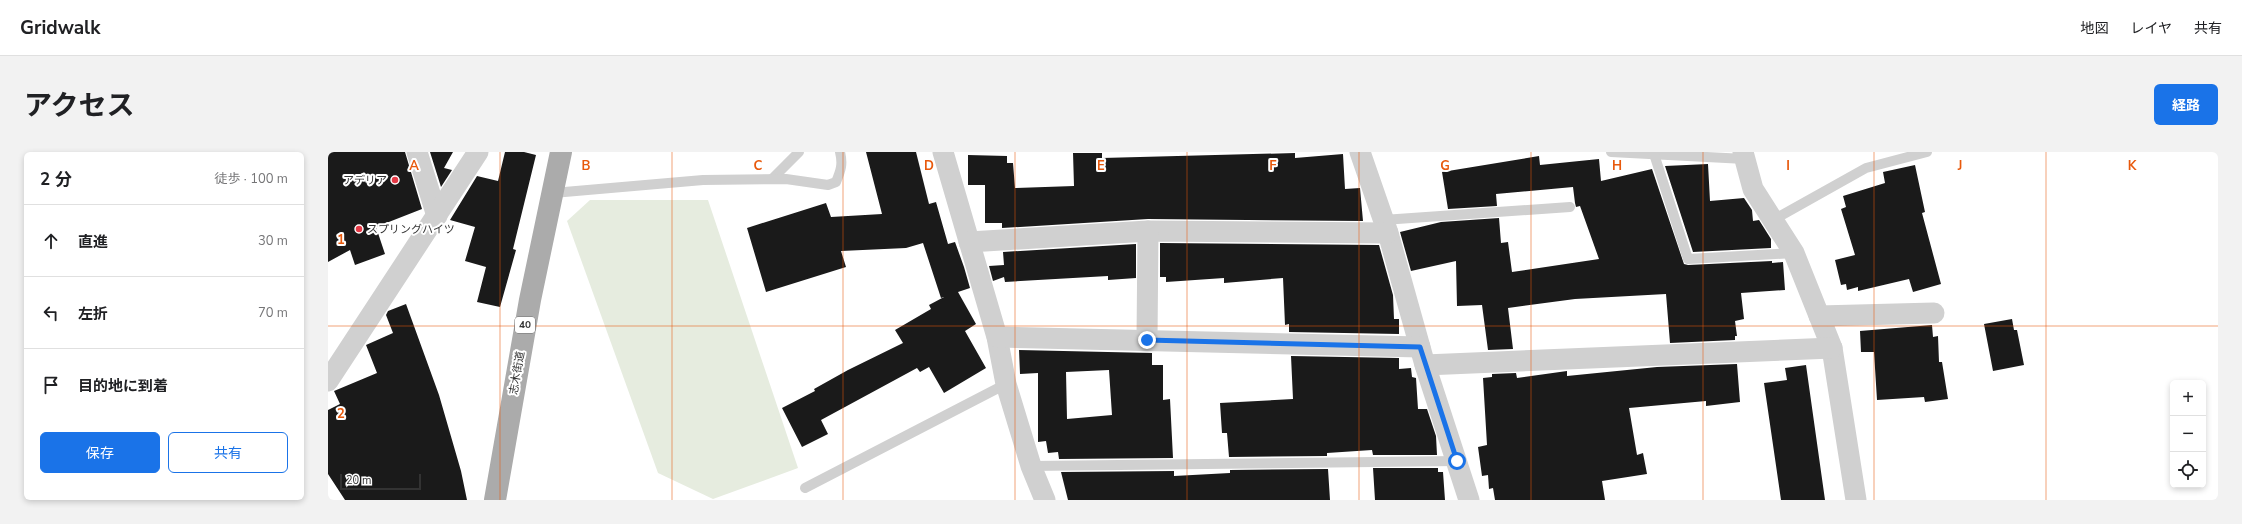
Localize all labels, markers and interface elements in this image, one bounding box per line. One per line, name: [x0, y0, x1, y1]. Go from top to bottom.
text: Gridwalk: [20, 15, 100, 41]
text: 地図: [2080, 19, 2108, 38]
text: レイヤ: [2130, 19, 2172, 38]
text: 共有: [2194, 19, 2222, 38]
button: 経路: [2154, 84, 2218, 125]
text: アクセス: [24, 87, 135, 125]
text: A: [409, 157, 419, 175]
text: B: [582, 157, 591, 175]
text: C: [754, 157, 763, 175]
text: D: [924, 157, 934, 175]
text: E: [1097, 157, 1105, 175]
text: F: [1269, 157, 1277, 175]
text: G: [1440, 157, 1450, 175]
text: H: [1612, 157, 1622, 175]
text: I: [1786, 157, 1790, 175]
text: J: [1957, 157, 1962, 175]
text: K: [2128, 157, 2137, 175]
text: 2 分: [40, 168, 72, 191]
text: 徒歩 · 100 m: [214, 170, 288, 188]
place label: アデリア: [343, 173, 387, 188]
marker: アデリア: [390, 175, 400, 185]
place label: スプリングハイツ: [367, 222, 455, 237]
marker: スプリングハイツ: [354, 224, 364, 234]
icon: ahead: [40, 230, 62, 252]
text: 1: [337, 231, 345, 249]
text: 直進: [78, 232, 108, 252]
text: 30 m: [258, 232, 288, 250]
icon: left: [40, 302, 62, 324]
text: 左折: [78, 304, 108, 324]
text: 70 m: [258, 304, 288, 322]
road number: 40: [515, 317, 535, 333]
route end: [1138, 331, 1156, 349]
street label: 志木街道: [506, 350, 528, 396]
icon: arrive: [40, 374, 62, 396]
text: 目的地に到着: [78, 376, 168, 396]
map controls: [2170, 380, 2206, 488]
button: +: [2170, 380, 2206, 416]
text: 2: [337, 405, 345, 423]
button: −: [2170, 416, 2206, 452]
button: 保存: [40, 432, 160, 473]
button: 共有: [168, 432, 288, 473]
route start: [1448, 452, 1466, 470]
button: locate: [2170, 452, 2206, 488]
scale bar: [340, 472, 421, 491]
text: 20 m: [346, 473, 371, 488]

